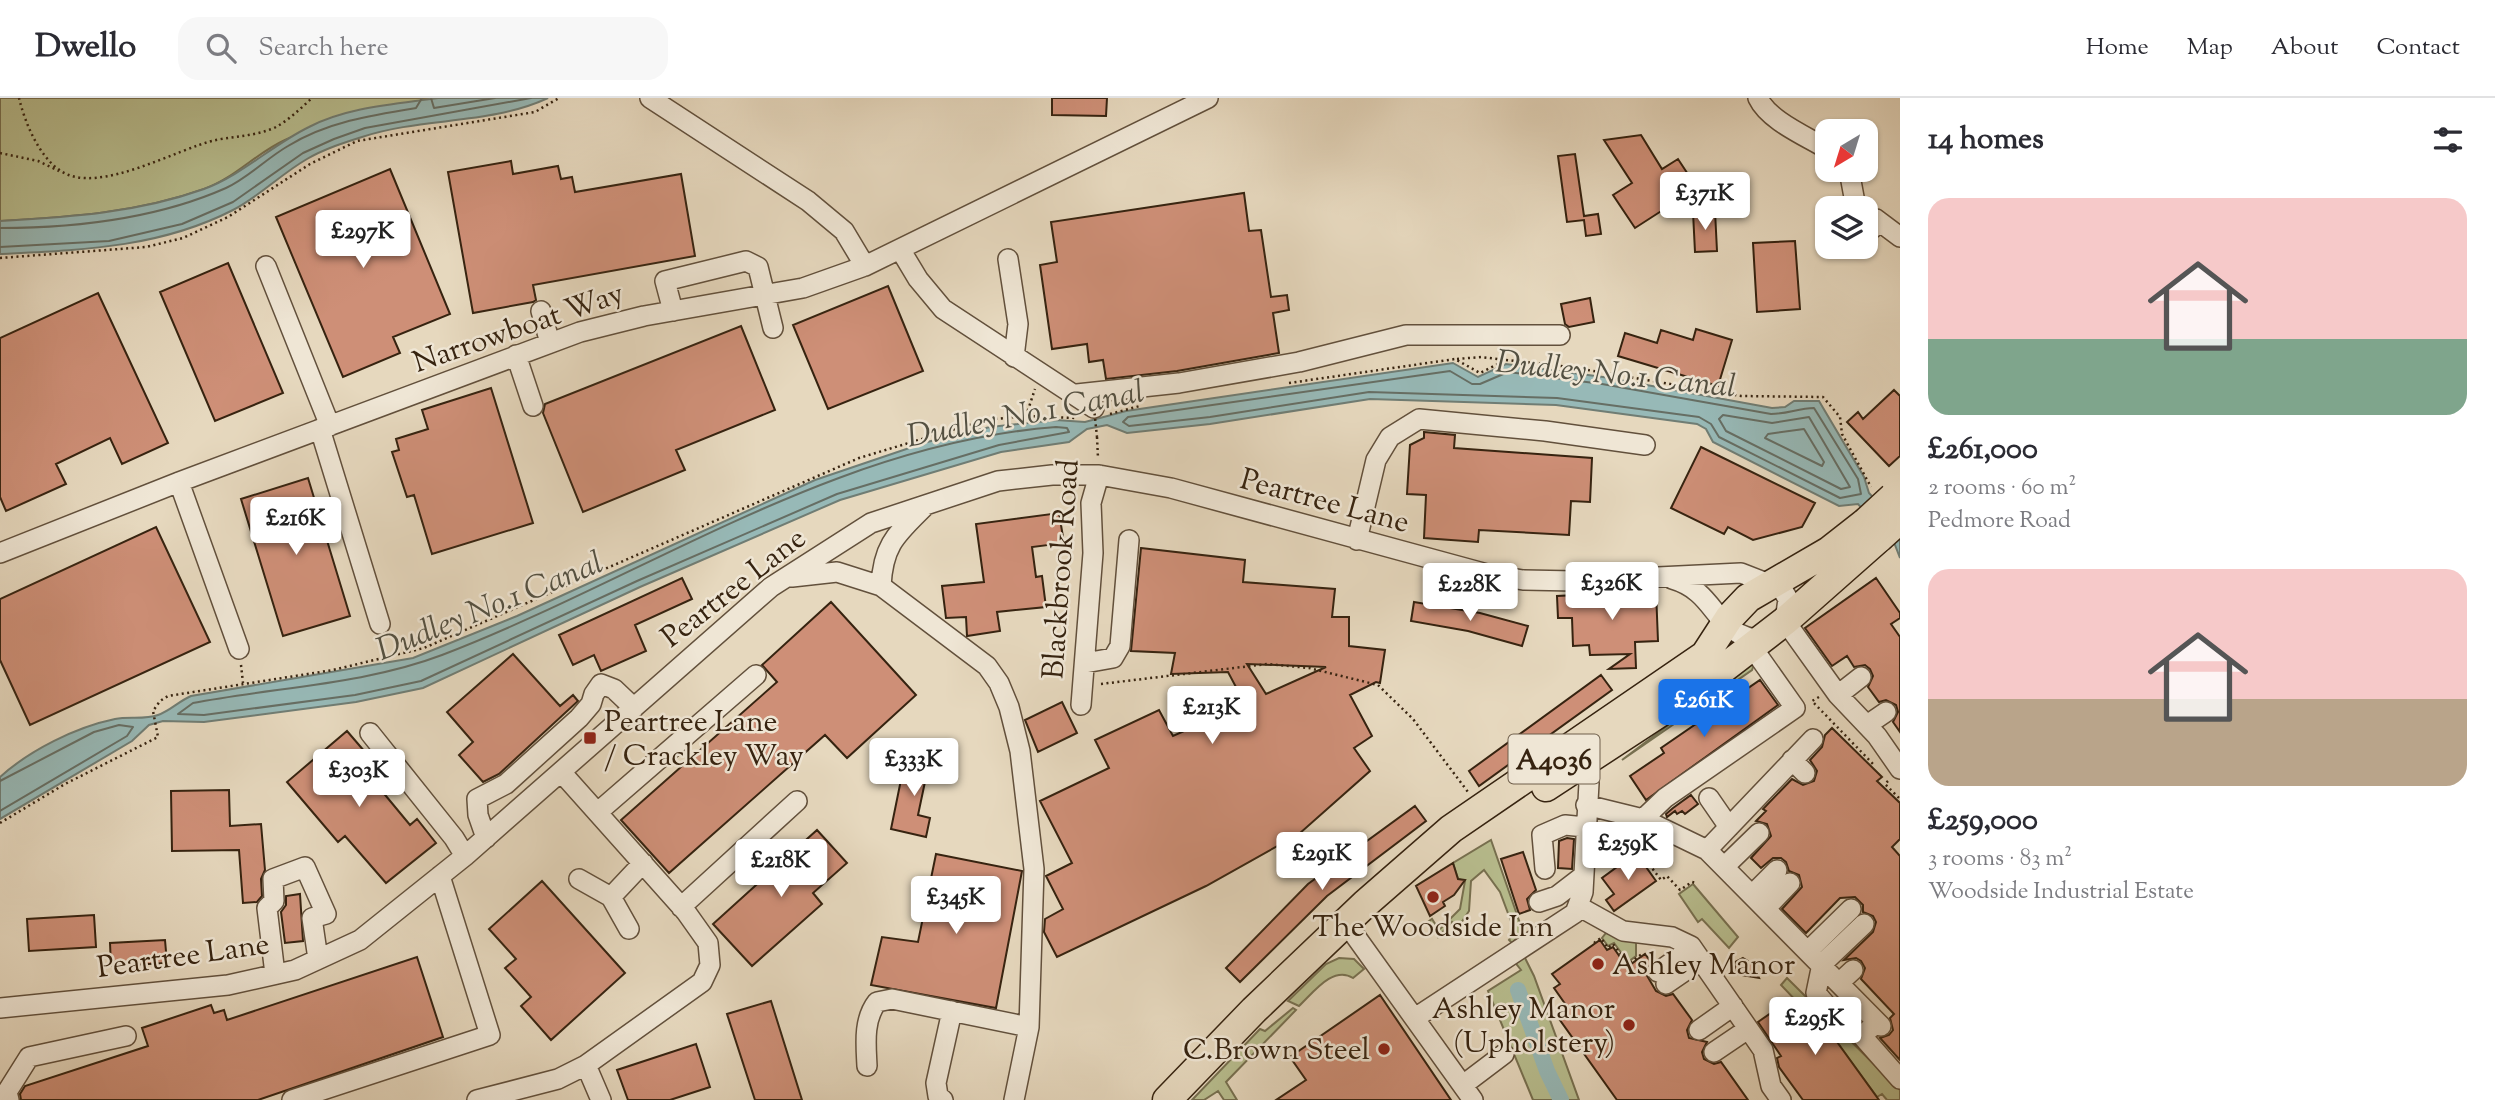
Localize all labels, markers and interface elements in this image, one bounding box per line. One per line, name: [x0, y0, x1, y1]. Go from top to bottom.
search box: [178, 17, 668, 80]
text: Dwello: [35, 24, 136, 72]
icon: search: [202, 29, 240, 67]
text: Search here: [258, 30, 389, 67]
text: Home: [2086, 31, 2149, 65]
text: Map: [2187, 31, 2233, 65]
text: About: [2271, 31, 2338, 65]
text: Contact: [2376, 31, 2460, 65]
north arrow: [1815, 119, 1878, 182]
map controls: [1815, 119, 1878, 259]
text: 14 homes: [1928, 119, 2044, 162]
icon: filters: [2429, 121, 2467, 159]
pin: £371K: [1656, 172, 1754, 232]
text: £371K: [1676, 178, 1734, 211]
button: layers: [1815, 196, 1878, 259]
pin: £297K: [314, 211, 412, 270]
text: £297K: [332, 216, 394, 249]
icon: home: [2135, 243, 2261, 369]
street label: Narrowboat Way: [408, 273, 630, 386]
water label: Dudley No.1 Canal: [1493, 340, 1738, 411]
water label: Dudley No.1 Canal: [903, 370, 1148, 462]
text: £261,000: [1928, 429, 2038, 472]
street label: Blackbrook Road: [1033, 458, 1092, 681]
street label: Peartree Lane: [1235, 459, 1414, 546]
text: 2 rooms · 60 m²: [1928, 472, 2076, 505]
pin: £216K: [247, 498, 345, 557]
text: £216K: [266, 503, 326, 536]
text: Pedmore Road: [1928, 505, 2071, 538]
street label: Peartree Lane: [653, 519, 816, 659]
water label: Dudley No.1 Canal: [370, 541, 611, 674]
pin: £326K: [1563, 562, 1661, 622]
pin: £228K: [1421, 564, 1519, 623]
text: £326K: [1582, 568, 1642, 601]
text: £228K: [1439, 569, 1501, 602]
icon: home: [2135, 614, 2261, 740]
pin: £261K: [1655, 680, 1753, 739]
text: £261K: [1674, 685, 1734, 718]
pin: £213K: [1163, 686, 1261, 746]
text: £213K: [1183, 692, 1241, 725]
place label: Peartree Lane / Crackley Way: [604, 702, 804, 779]
marker: Peartree Lane / Crackley Way: [582, 730, 598, 746]
road number: A4036: [1508, 734, 1600, 784]
pin: £333K: [865, 738, 963, 798]
text: £333K: [885, 744, 943, 777]
pin: £303K: [310, 750, 408, 809]
text: £303K: [329, 755, 389, 788]
text: £259,000: [1928, 800, 2038, 843]
pin: £259K: [1579, 822, 1677, 882]
text: £259K: [1598, 828, 1658, 861]
pin: £291K: [1273, 832, 1371, 892]
text: £291K: [1292, 838, 1352, 871]
pin: £218K: [732, 840, 830, 899]
text: 3 rooms · 83 m²: [1928, 843, 2072, 876]
text: £218K: [751, 845, 811, 878]
pin: £345K: [907, 876, 1005, 936]
text: Woodside Industrial Estate: [1928, 876, 2194, 909]
text: £345K: [927, 882, 985, 915]
marker: The Woodside Inn: [1425, 889, 1441, 905]
place label: The Woodside Inn: [1312, 907, 1554, 950]
street label: Peartree Lane: [94, 924, 272, 991]
place label: Ashley Manor: [1612, 945, 1795, 988]
marker: Ashley Manor: [1590, 956, 1606, 972]
place label: Ashley Manor (Upholstery): [1432, 989, 1615, 1066]
pin: £295K: [1766, 998, 1864, 1057]
text: £295K: [1785, 1003, 1845, 1036]
marker: Ashley Manor (Upholstery): [1621, 1017, 1637, 1033]
place label: C.Brown Steel: [1183, 1030, 1370, 1073]
marker: C.Brown Steel: [1376, 1041, 1392, 1057]

